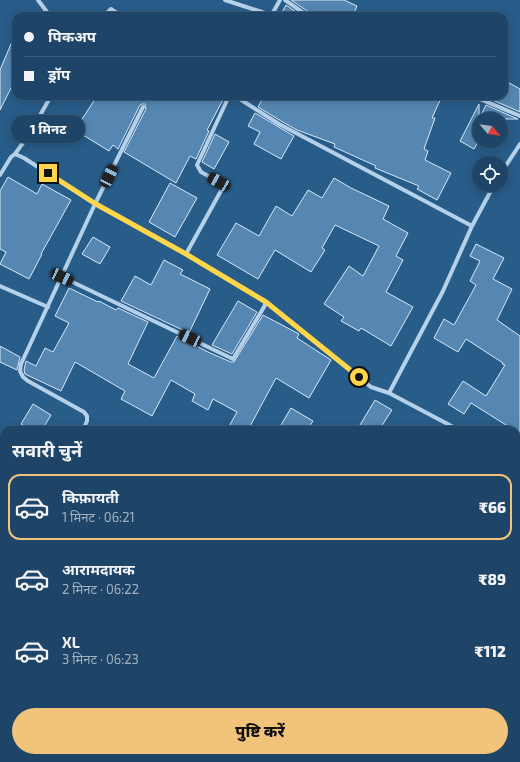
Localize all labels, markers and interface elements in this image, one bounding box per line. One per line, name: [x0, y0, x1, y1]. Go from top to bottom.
text: पिकअप: [48, 27, 96, 45]
text: ड्रॉप: [48, 65, 70, 83]
north arrow: [472, 112, 508, 148]
map controls: [472, 112, 508, 192]
callout: 1 मिनट: [11, 115, 85, 143]
text: 1 मिनट: [30, 121, 66, 137]
button: locate: [472, 156, 508, 192]
car: [98, 163, 120, 189]
route end: [39, 164, 57, 182]
car: [206, 171, 232, 193]
car: [49, 266, 75, 288]
car: [177, 327, 203, 349]
route start: [350, 368, 368, 386]
text: सवारी चुनें: [12, 439, 82, 461]
text: किफ़ायती: [62, 488, 119, 506]
icon: car: [14, 489, 50, 525]
text: ₹66: [479, 498, 506, 516]
text: 1 मिनट · 06:21: [62, 509, 135, 525]
text: आरामदायक: [62, 560, 135, 578]
icon: car: [14, 561, 50, 597]
text: ₹89: [478, 570, 506, 588]
text: 2 मिनट · 06:22: [62, 581, 139, 597]
icon: car: [14, 633, 50, 669]
text: XL: [62, 633, 80, 651]
text: ₹112: [475, 642, 506, 660]
text: 3 मिनट · 06:23: [62, 651, 139, 667]
button: पुष्टि करें: [12, 708, 508, 754]

